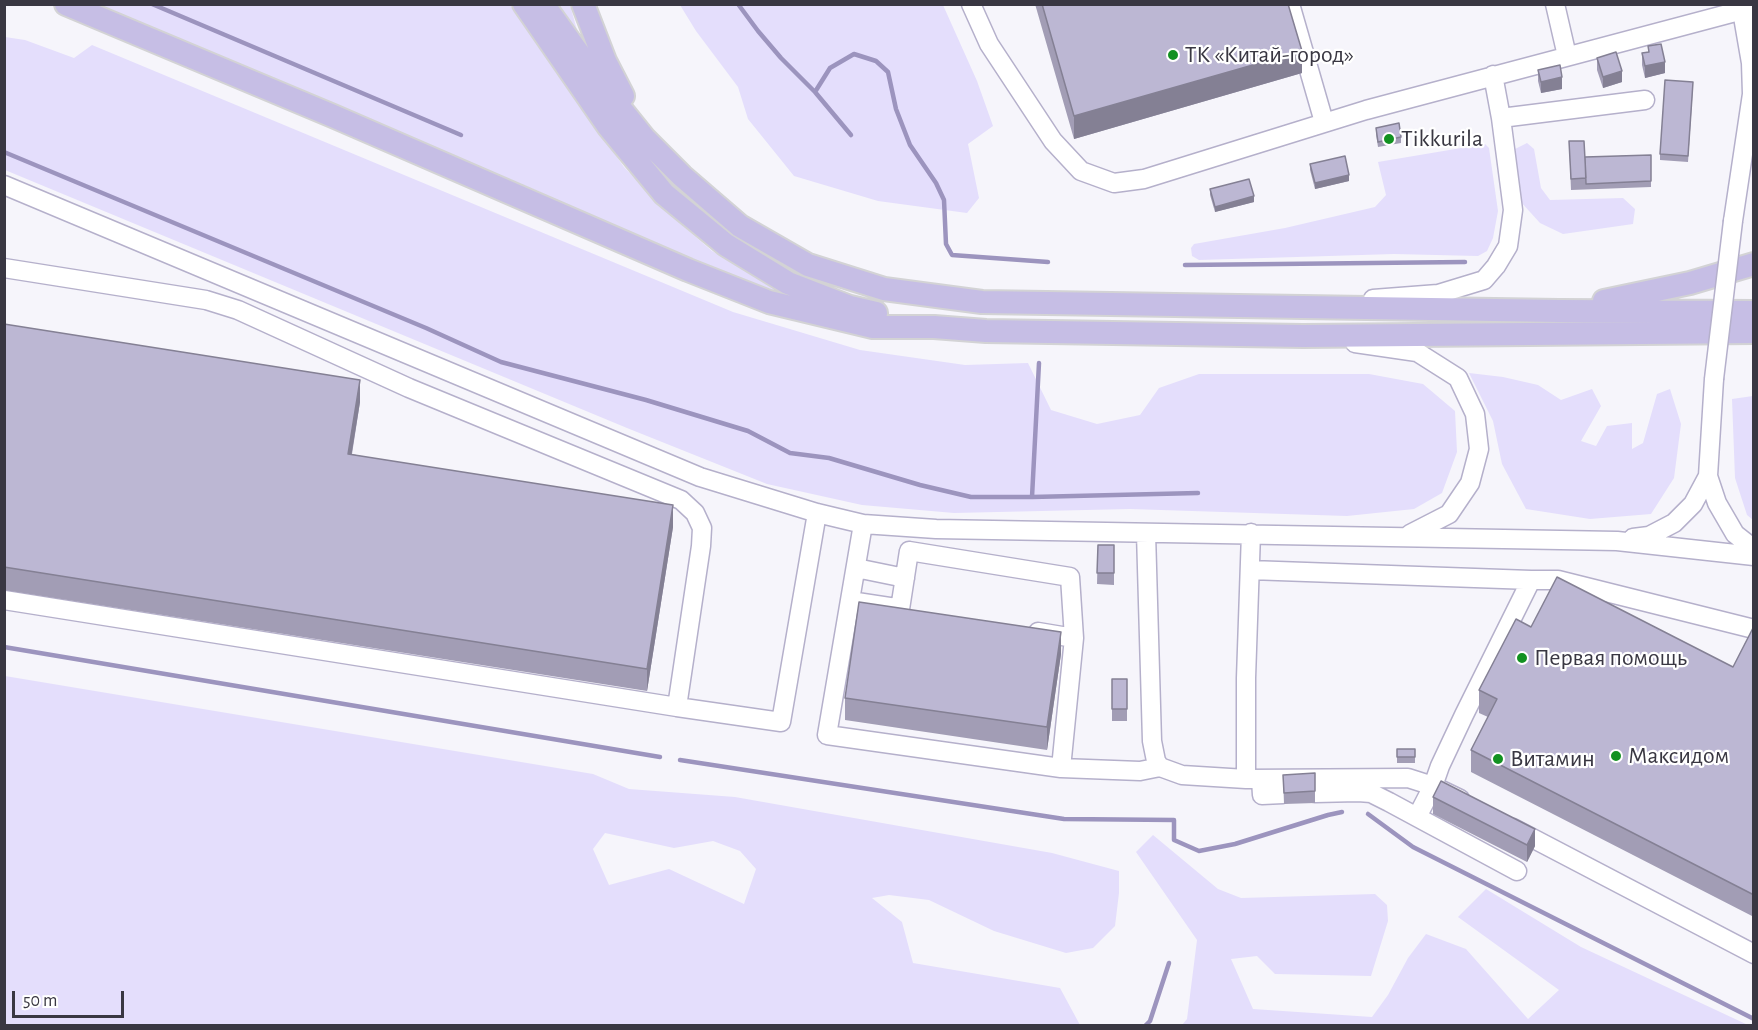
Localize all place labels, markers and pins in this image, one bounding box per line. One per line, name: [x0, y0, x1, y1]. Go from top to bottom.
place label: ТК «Китай-город»: [1185, 41, 1354, 69]
marker: ТК «Китай-город»: [1166, 48, 1180, 62]
place label: Tikkurila: [1401, 125, 1483, 153]
marker: Tikkurila: [1382, 132, 1396, 146]
place label: Первая помощь: [1534, 644, 1687, 672]
marker: Первая помощь: [1515, 651, 1529, 665]
place label: Максидом: [1628, 742, 1729, 770]
place label: Витамин: [1510, 745, 1595, 773]
marker: Максидом: [1609, 749, 1623, 763]
marker: Витамин: [1491, 752, 1505, 766]

